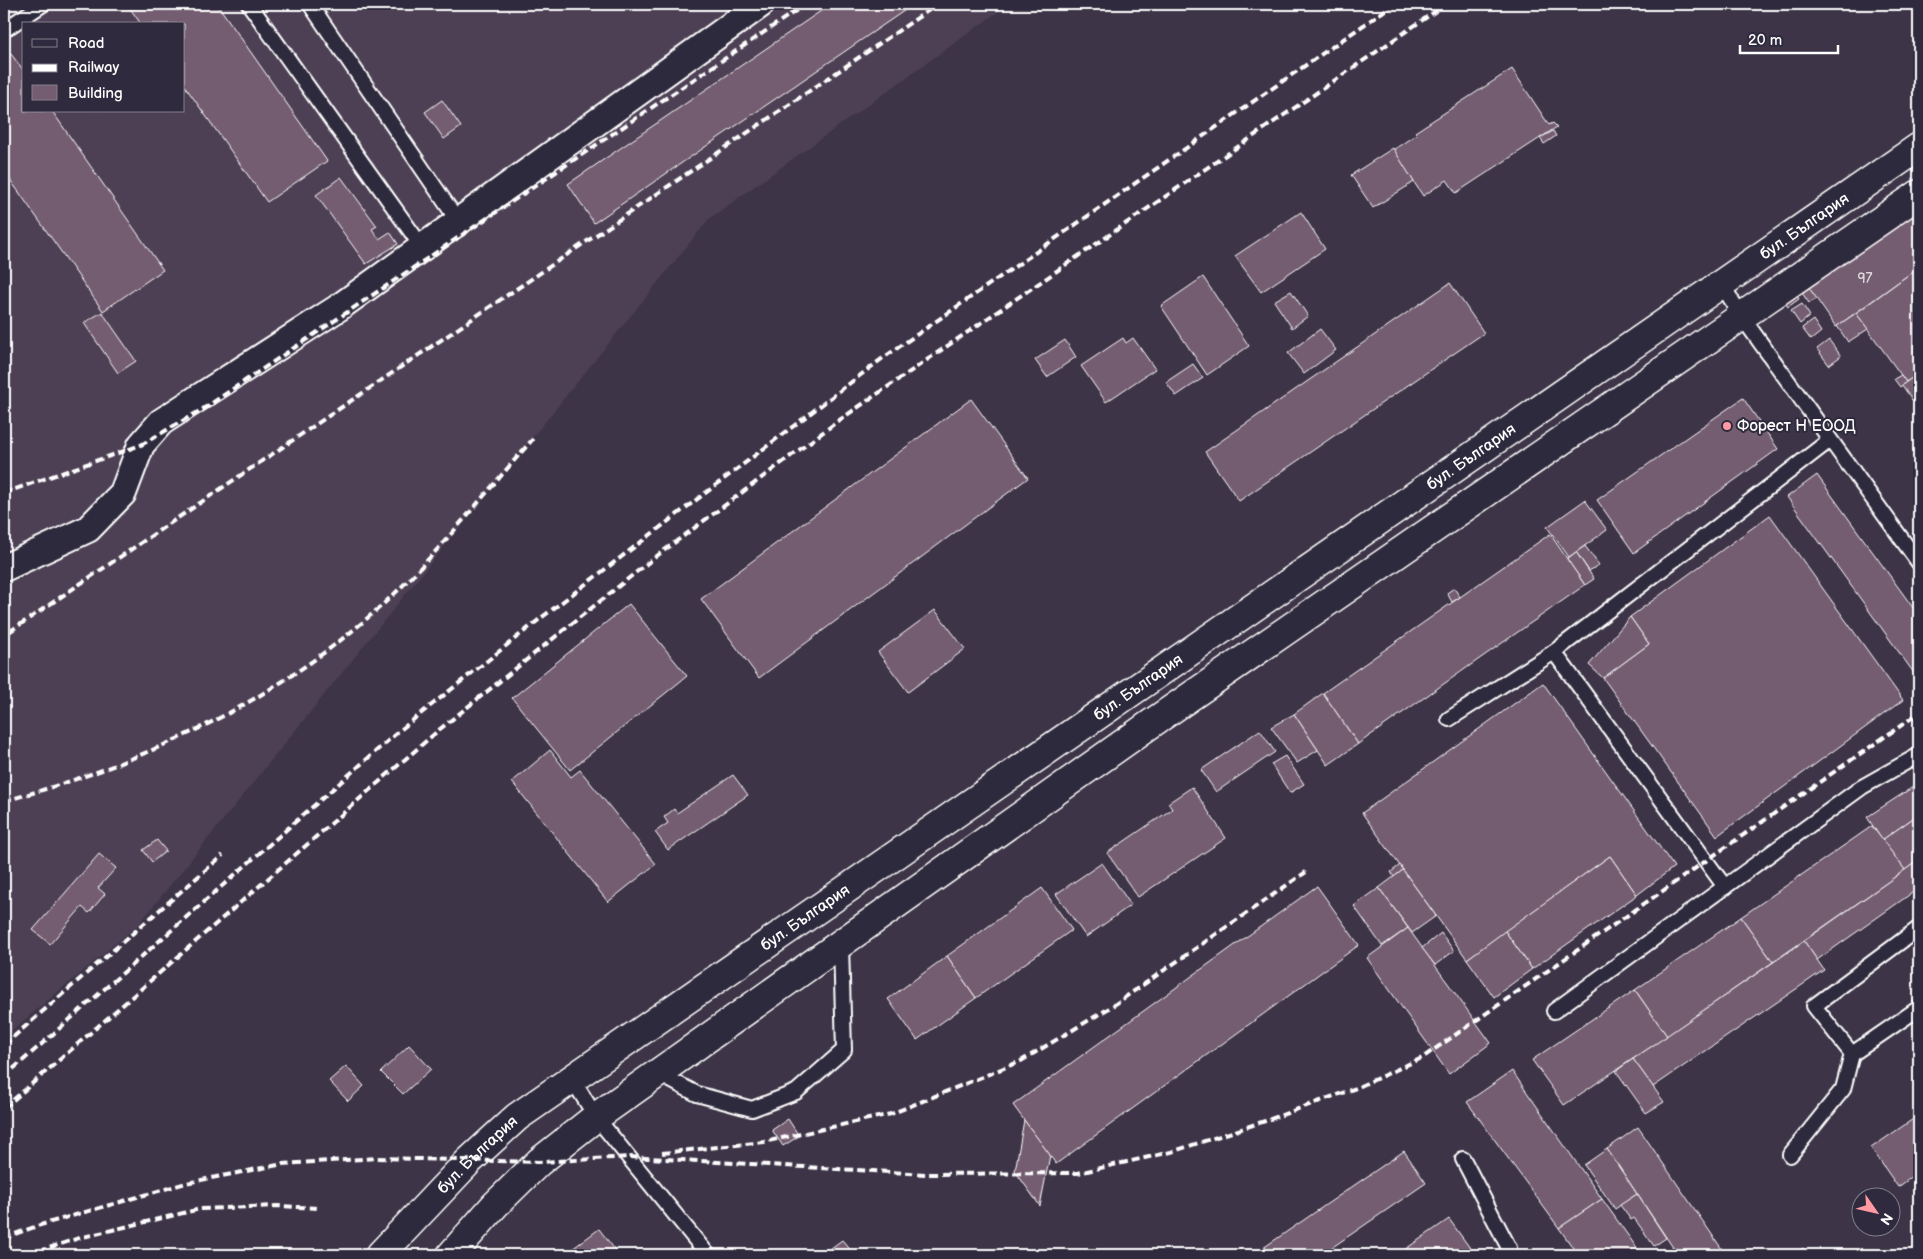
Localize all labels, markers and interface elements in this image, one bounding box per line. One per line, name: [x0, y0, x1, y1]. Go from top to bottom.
legend: [22, 22, 185, 112]
scale bar: [1740, 22, 1838, 54]
text: 20 m: [1748, 31, 1782, 50]
text: Road: [68, 34, 104, 53]
text: Railway: [68, 58, 119, 77]
text: Building: [68, 84, 123, 103]
street label: бул. България: [1756, 189, 1853, 264]
house number: 97: [1858, 270, 1873, 287]
place label: Форест Н ЕООД: [1737, 417, 1856, 436]
street label: бул. България: [1423, 419, 1520, 494]
marker: Форест Н ЕООД: [1721, 420, 1733, 432]
street label: бул. България: [1090, 650, 1187, 725]
street label: бул. България: [757, 880, 853, 955]
street label: бул. България: [434, 1112, 522, 1198]
north arrow: [1850, 1186, 1900, 1236]
text: N: [1876, 1210, 1896, 1228]

